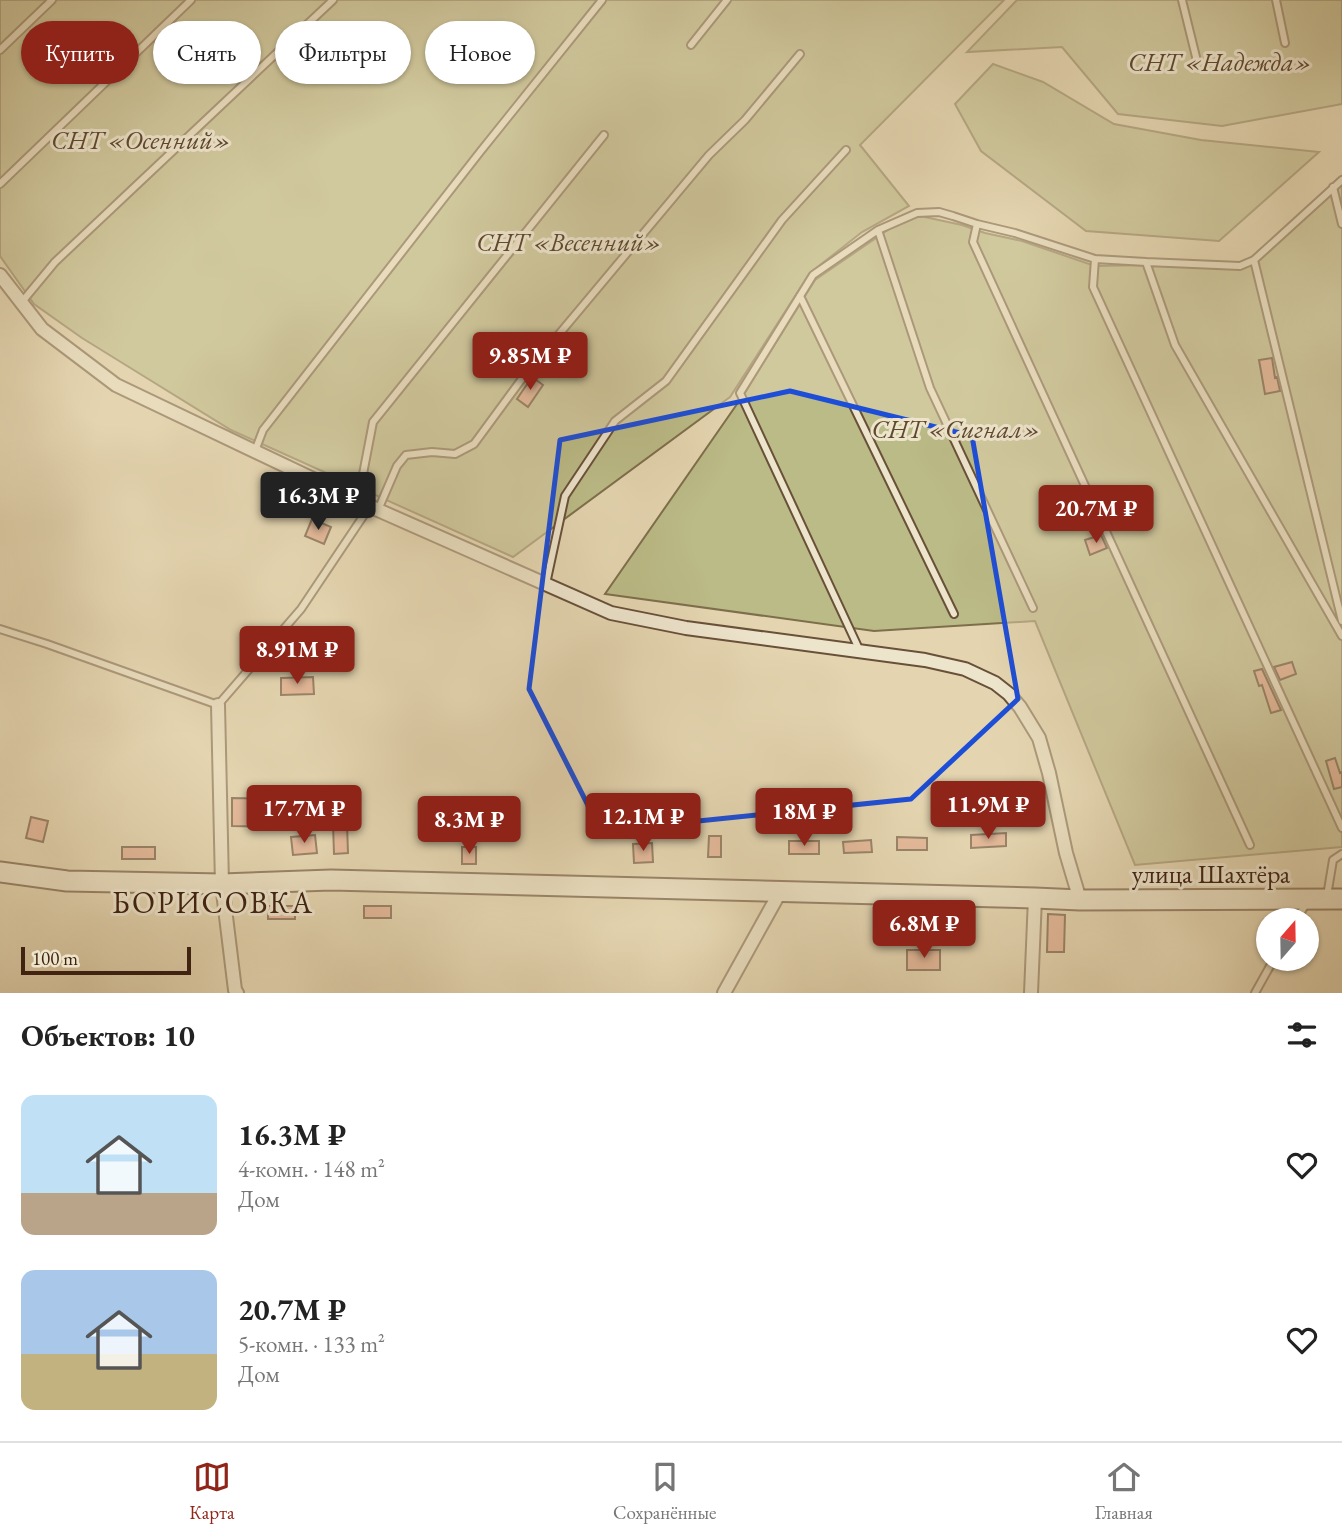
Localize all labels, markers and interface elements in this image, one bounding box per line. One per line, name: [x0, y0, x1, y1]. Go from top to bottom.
chip: Купить: [21, 21, 139, 84]
chip: Снять: [153, 21, 261, 84]
chip: Фильтры: [275, 21, 411, 84]
chip: Новое: [425, 21, 535, 84]
park label: СНТ «Надежда»: [1128, 45, 1312, 79]
park label: СНТ «Осенний»: [51, 123, 231, 157]
park label: СНТ «Весенний»: [476, 225, 662, 259]
pin: 9.85M ₽: [465, 332, 595, 392]
text: 9.85M ₽: [489, 340, 571, 370]
park label: СНТ «Сигнал»: [872, 412, 1040, 446]
pin: 16.3M ₽: [253, 472, 383, 532]
text: 16.3M ₽: [277, 480, 359, 510]
pin: 20.7M ₽: [1031, 486, 1161, 545]
text: 20.7M ₽: [1055, 493, 1137, 523]
pin: 8.91M ₽: [232, 626, 362, 686]
text: 8.91M ₽: [256, 634, 338, 664]
pin: 11.9M ₽: [923, 782, 1053, 841]
pin: 17.7M ₽: [239, 786, 369, 845]
pin: 18M ₽: [755, 788, 853, 848]
text: 11.9M ₽: [947, 789, 1029, 819]
text: 17.7M ₽: [263, 793, 345, 823]
pin: 12.1M ₽: [578, 794, 708, 853]
pin: 8.3M ₽: [412, 796, 526, 856]
text: 18M ₽: [771, 796, 837, 826]
text: 12.1M ₽: [602, 801, 684, 831]
text: 8.3M ₽: [434, 804, 504, 834]
street label: улица Шахтёра: [1132, 857, 1291, 891]
district label: БОРИСОВКА: [112, 883, 314, 922]
pin: 6.8M ₽: [867, 900, 981, 960]
text: 6.8M ₽: [889, 908, 959, 938]
north arrow: [1256, 908, 1320, 971]
map controls: [1256, 908, 1319, 971]
scale bar: [21, 944, 191, 976]
text: 100 m: [32, 946, 78, 971]
text: Объектов: 10: [21, 1016, 195, 1055]
icon: filters: [1283, 1016, 1321, 1054]
text: 16.3M ₽: [238, 1115, 346, 1154]
icon: home: [77, 1123, 161, 1207]
icon: heart: [1283, 1146, 1321, 1184]
text: 4-комн. · 148 m²: [238, 1154, 385, 1184]
text: Дом: [238, 1184, 280, 1214]
text: 20.7M ₽: [238, 1290, 346, 1329]
icon: home: [77, 1298, 161, 1382]
icon: heart: [1283, 1321, 1321, 1359]
text: 5-комн. · 133 m²: [238, 1329, 385, 1359]
text: Дом: [238, 1359, 280, 1389]
tab: Карта: [189, 1458, 235, 1525]
tab: Сохранённые: [613, 1458, 717, 1525]
tab: Главная: [1095, 1458, 1153, 1525]

